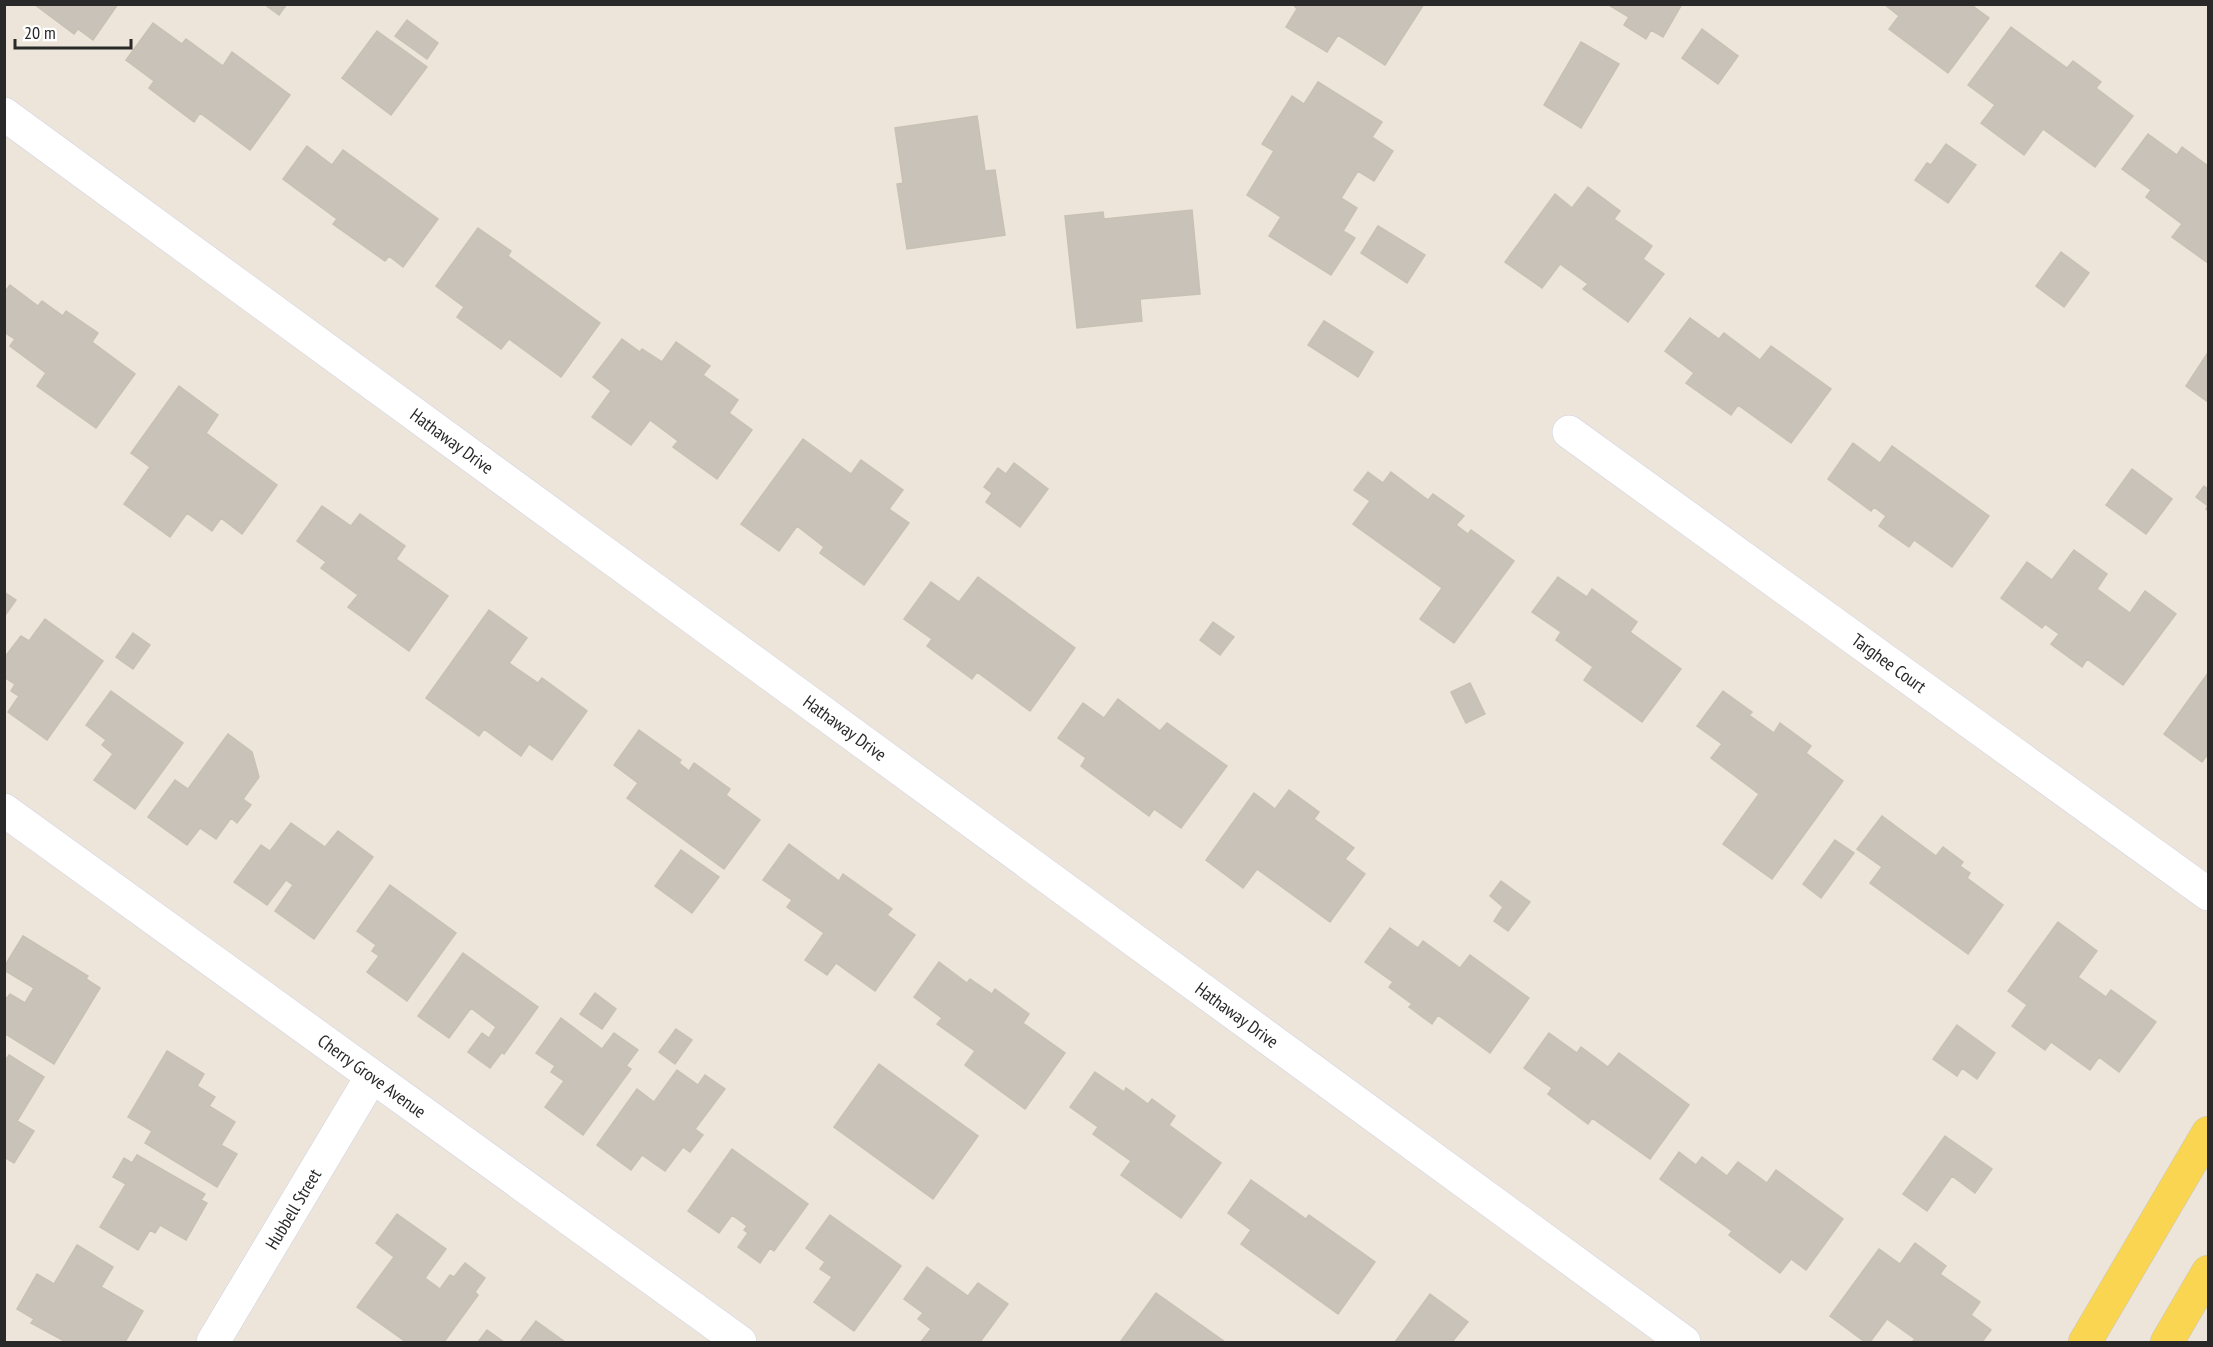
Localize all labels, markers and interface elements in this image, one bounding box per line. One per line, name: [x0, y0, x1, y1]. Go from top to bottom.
scale bar: [15, 12, 130, 50]
text: 20 m: [24, 21, 56, 44]
street label: Hathaway Drive: [406, 403, 498, 479]
street label: Targhee Court: [1847, 628, 1931, 698]
street label: Hathaway Drive: [799, 690, 891, 766]
street label: Hathaway Drive: [1191, 977, 1283, 1053]
street label: Cherry Grove Avenue: [313, 1029, 431, 1123]
street label: Hubbell Street: [260, 1164, 326, 1253]

